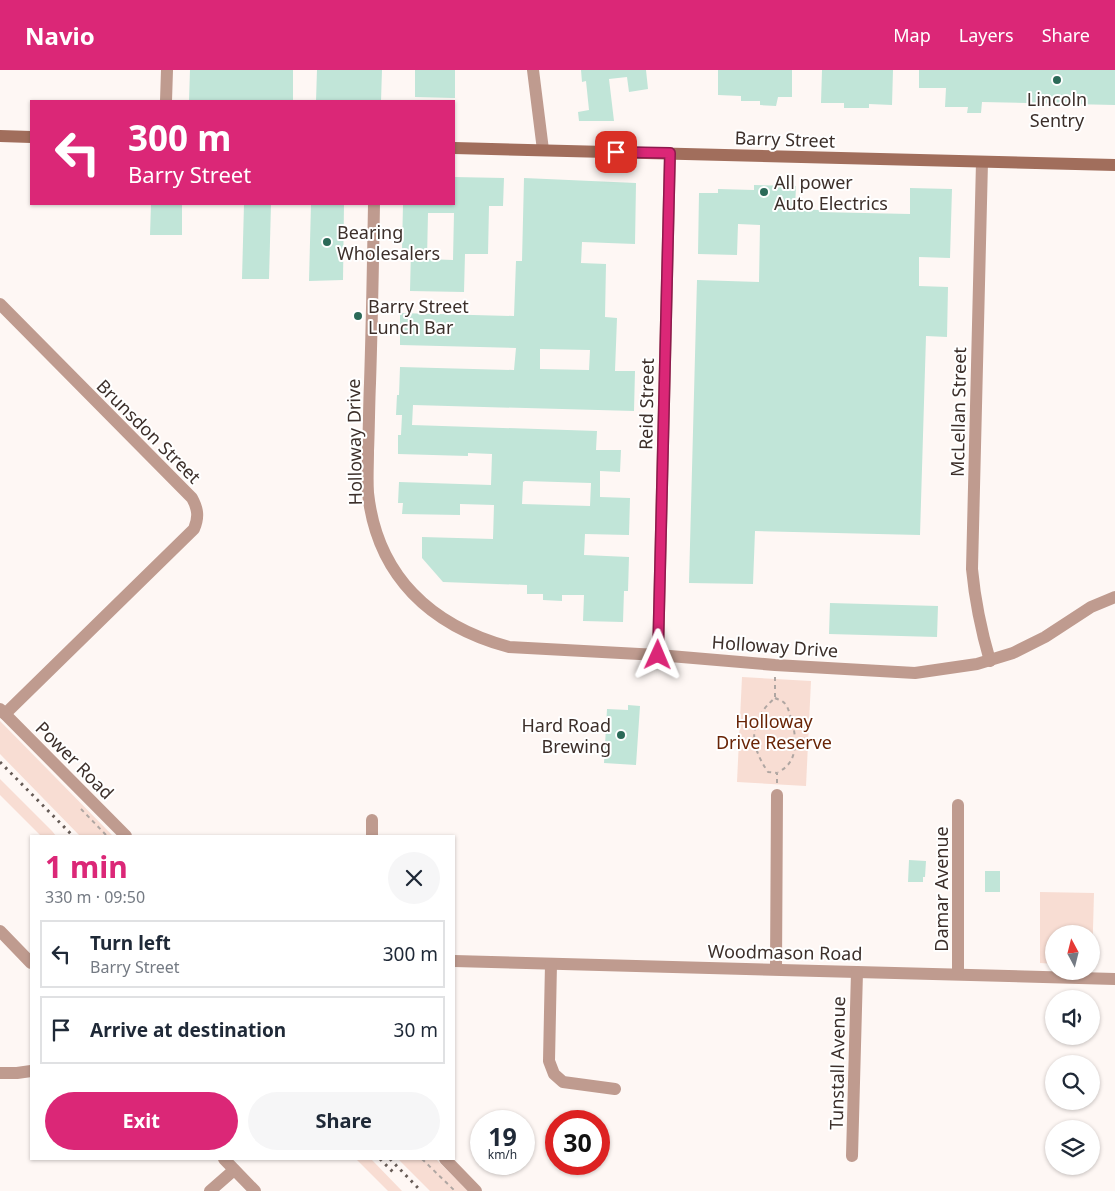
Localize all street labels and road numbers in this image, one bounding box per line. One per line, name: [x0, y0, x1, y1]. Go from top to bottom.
street label: Barry Street: [734, 125, 836, 153]
street label: McLellan Street: [945, 346, 971, 477]
street label: Reid Street: [633, 357, 659, 450]
street label: Brunsdon Street: [92, 374, 207, 489]
street label: Holloway Drive: [341, 378, 367, 506]
street label: Holloway Drive: [711, 630, 839, 662]
street label: Power Road: [31, 716, 119, 804]
street label: Damar Avenue: [929, 826, 953, 952]
street label: Woodmason Road: [707, 939, 863, 965]
street label: Tunstall Avenue: [824, 996, 850, 1130]

